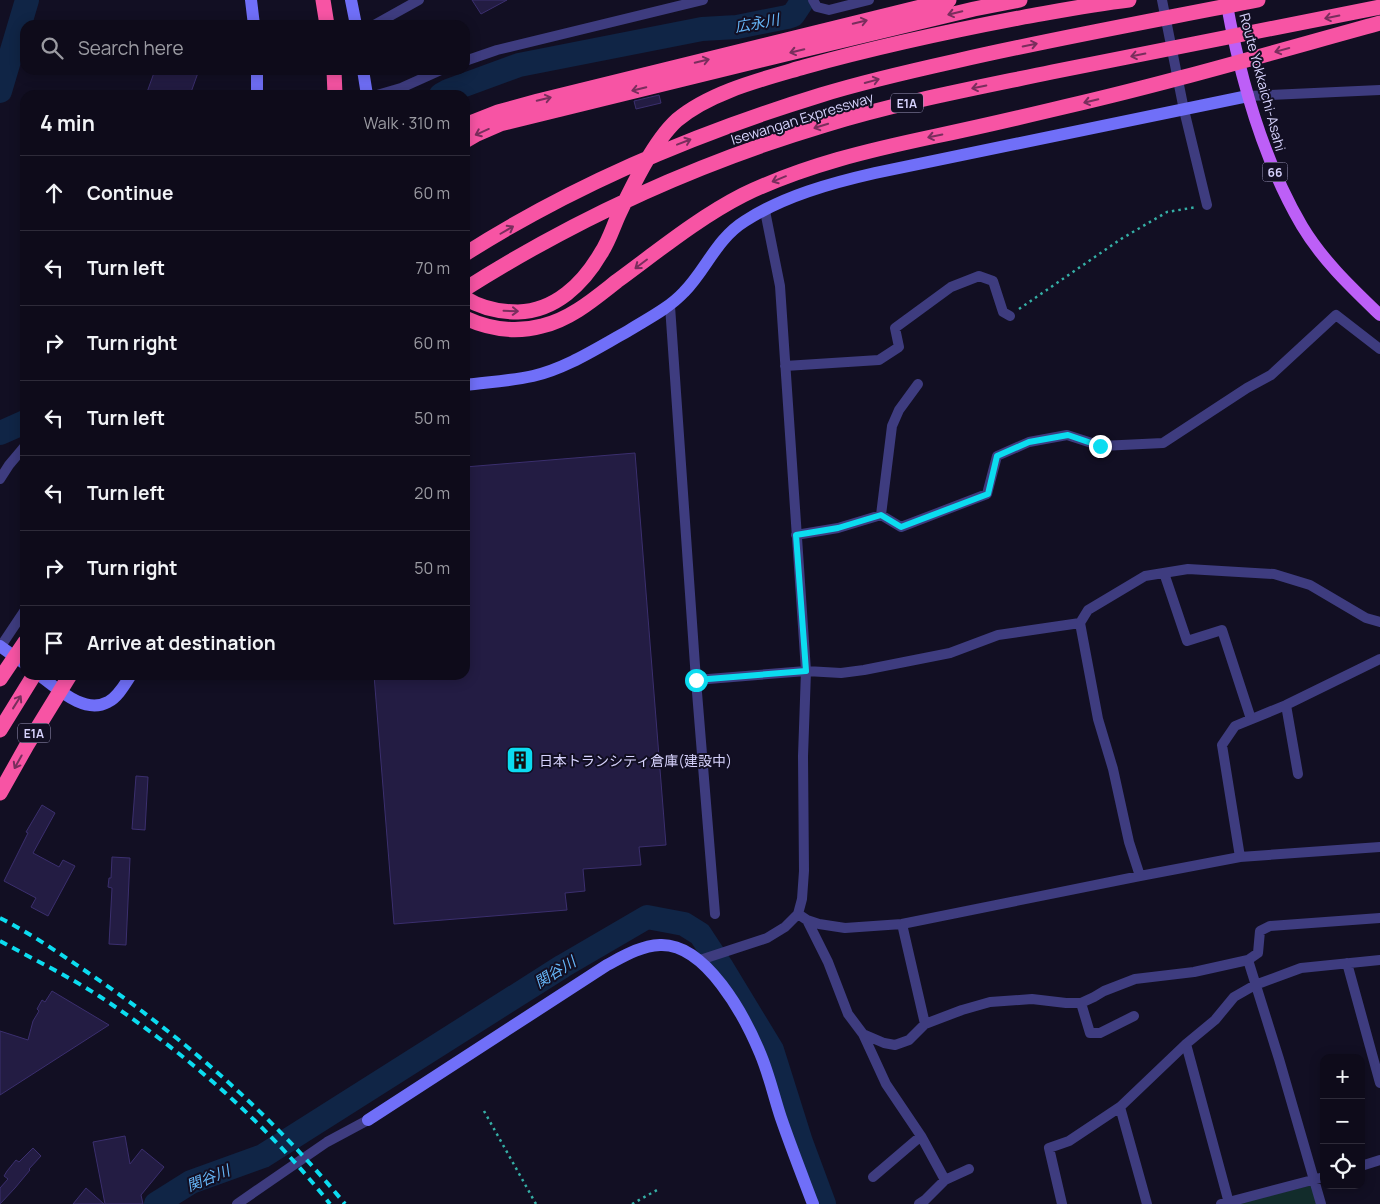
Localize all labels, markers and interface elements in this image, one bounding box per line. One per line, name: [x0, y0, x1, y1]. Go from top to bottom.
water label: 広永川: [733, 8, 783, 37]
one-way arrow: [947, 9, 963, 18]
street label: Route Yokkaichi-Asahi: [1235, 11, 1291, 153]
one-way arrow: [1325, 13, 1341, 22]
one-way arrow: [852, 17, 868, 26]
search box: [20, 20, 470, 75]
icon: search: [38, 34, 66, 62]
text: Search here: [78, 35, 184, 61]
one-way arrow: [1022, 40, 1038, 49]
one-way arrow: [1275, 46, 1291, 55]
one-way arrow: [789, 47, 805, 56]
one-way arrow: [1131, 51, 1147, 60]
one-way arrow: [694, 56, 710, 65]
one-way arrow: [863, 76, 879, 86]
one-way arrow: [972, 83, 988, 92]
one-way arrow: [631, 85, 647, 94]
street label: Isewangan Expressway: [728, 87, 876, 149]
one-way arrow: [536, 94, 552, 103]
road number: E1A: [891, 94, 923, 112]
one-way arrow: [1084, 97, 1100, 106]
text: 4 min: [40, 109, 95, 137]
text: Walk · 310 m: [364, 112, 450, 134]
one-way arrow: [814, 122, 830, 132]
one-way arrow: [475, 127, 490, 137]
one-way arrow: [928, 132, 944, 141]
one-way arrow: [676, 137, 691, 146]
road number: 66: [1262, 162, 1288, 182]
one-way arrow: [772, 175, 787, 184]
icon: ahead: [40, 179, 68, 207]
text: Continue: [87, 180, 173, 206]
text: 60 m: [414, 182, 450, 204]
one-way arrow: [499, 224, 514, 234]
icon: left: [40, 254, 68, 282]
text: Turn left: [87, 255, 165, 281]
text: 70 m: [415, 257, 450, 279]
one-way arrow: [635, 258, 648, 269]
one-way arrow: [502, 306, 519, 316]
icon: right: [40, 329, 68, 357]
text: Turn right: [87, 330, 177, 356]
text: 60 m: [414, 332, 450, 354]
icon: left: [40, 404, 68, 432]
text: Turn left: [87, 405, 165, 431]
text: 50 m: [414, 407, 450, 429]
route end: [1089, 435, 1112, 458]
icon: left: [40, 479, 68, 507]
text: Turn left: [87, 480, 165, 506]
text: 20 m: [414, 482, 450, 504]
icon: right: [40, 554, 68, 582]
text: Turn right: [87, 555, 177, 581]
text: 50 m: [414, 557, 450, 579]
icon: arrive: [40, 629, 68, 657]
text: Arrive at destination: [87, 630, 276, 656]
route start: [685, 669, 708, 692]
one-way arrow: [12, 696, 22, 710]
road number: E1A: [18, 724, 50, 742]
building icon: 日本トランシティ倉庫(建設中): [505, 745, 535, 775]
place label: 日本トランシティ倉庫(建設中): [539, 751, 732, 770]
one-way arrow: [12, 754, 22, 768]
water label: 関谷川: [530, 950, 581, 993]
map controls: [1320, 1054, 1365, 1189]
button: +: [1320, 1054, 1365, 1099]
button: −: [1320, 1099, 1365, 1144]
button: locate: [1320, 1144, 1365, 1189]
water label: 関谷川: [183, 1159, 235, 1196]

